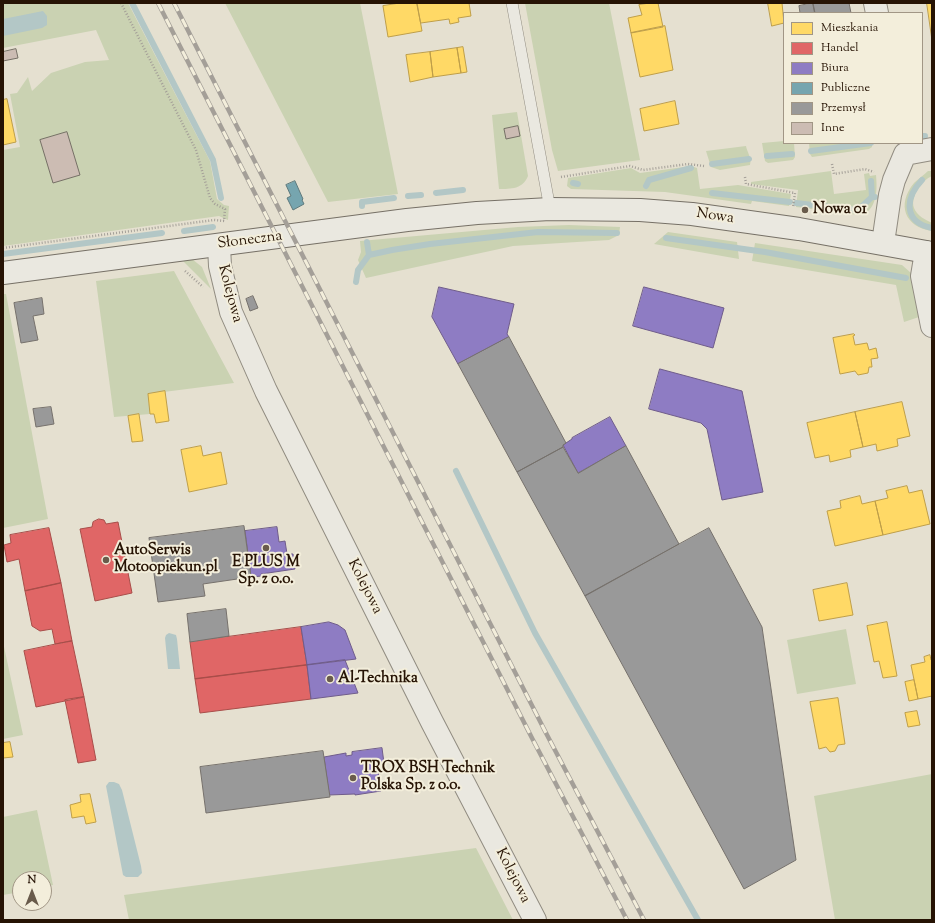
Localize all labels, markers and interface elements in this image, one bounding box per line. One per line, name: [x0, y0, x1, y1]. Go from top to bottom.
legend: [783, 12, 923, 144]
text: Mieszkania: [821, 19, 878, 37]
text: Handel: [821, 39, 859, 57]
text: Biura: [821, 59, 849, 77]
text: Publiczne: [821, 79, 870, 97]
text: Przemysł: [821, 99, 866, 117]
text: Inne: [821, 119, 845, 137]
place label: Nowa 01: [813, 201, 867, 219]
street label: Nowa: [695, 205, 735, 229]
marker: Nowa 01: [800, 205, 810, 215]
street label: Słoneczna: [217, 228, 283, 254]
street label: Kolejowa: [213, 263, 245, 325]
place label: AutoSerwis Motoopiekun.pl: [114, 542, 218, 577]
marker: E PLUS M Sp. z o.o.: [261, 543, 271, 553]
place label: E PLUS M Sp. z o.o.: [232, 554, 300, 589]
marker: AutoSerwis Motoopiekun.pl: [101, 555, 111, 565]
street label: Kolejowa: [343, 556, 385, 618]
place label: Al-Technika: [338, 670, 418, 688]
marker: Al-Technika: [325, 674, 335, 684]
place label: TROX BSH Technik Polska Sp. z o.o.: [361, 760, 495, 795]
marker: TROX BSH Technik Polska Sp. z o.o.: [348, 773, 358, 783]
street label: Kolejowa: [491, 845, 533, 907]
north arrow: [12, 871, 52, 911]
text: N: [28, 872, 36, 888]

